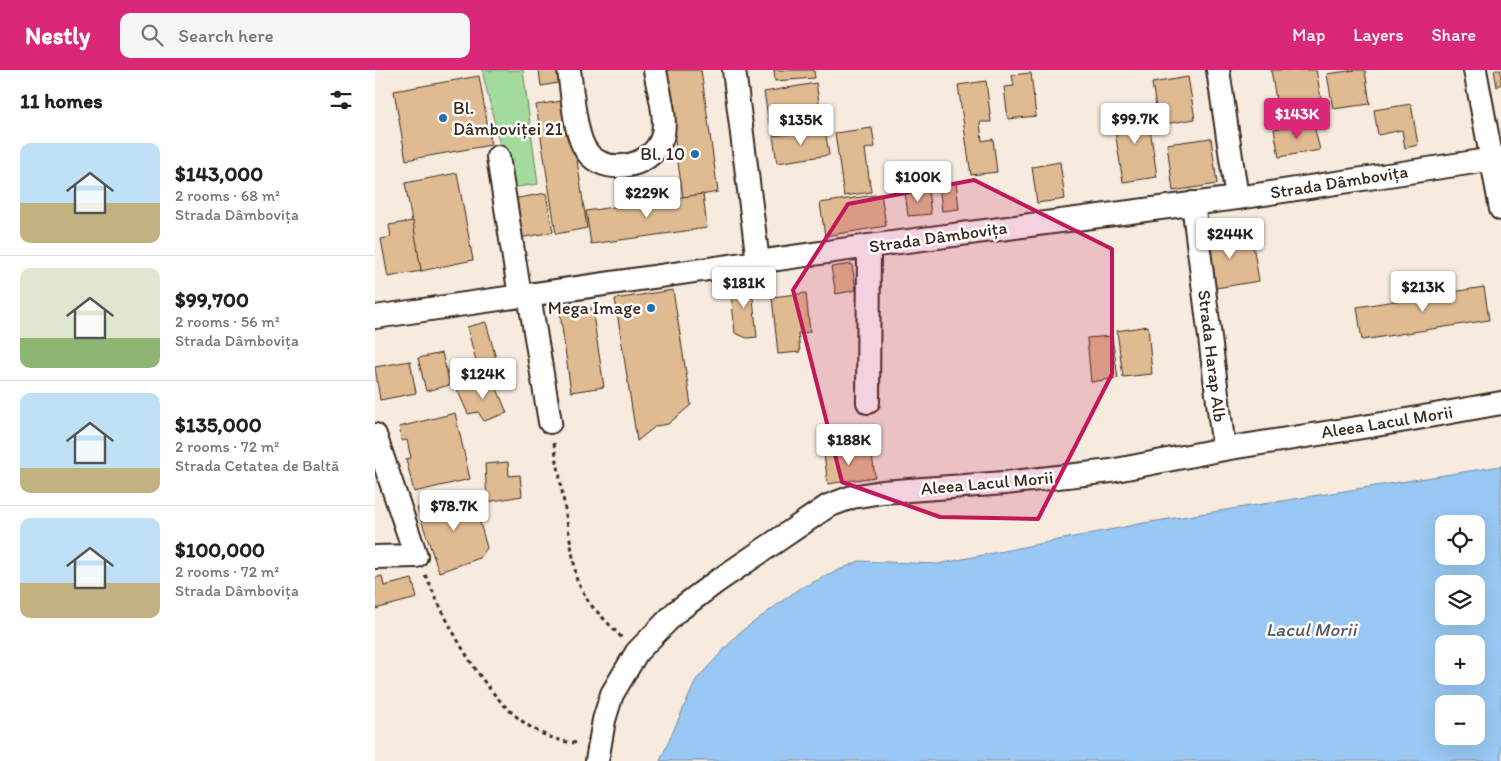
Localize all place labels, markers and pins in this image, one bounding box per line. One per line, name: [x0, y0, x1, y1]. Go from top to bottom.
place label: Bl. Dâmboviței 21: [453, 97, 563, 140]
pin: $143K: [1262, 98, 1332, 140]
pin: $99.7K: [1094, 102, 1176, 145]
pin: $135K: [766, 104, 836, 146]
marker: Bl. Dâmboviței 21: [437, 112, 449, 124]
place label: Bl. 10: [640, 143, 685, 165]
marker: Bl. 10: [689, 148, 701, 160]
pin: $100K: [883, 160, 953, 203]
pin: $229K: [612, 176, 682, 219]
pin: $244K: [1195, 218, 1265, 260]
pin: $181K: [709, 266, 779, 309]
pin: $213K: [1388, 270, 1458, 313]
place label: Mega Image: [548, 297, 641, 319]
marker: Mega Image: [645, 302, 657, 314]
pin: $124K: [448, 358, 518, 400]
pin: $188K: [814, 424, 884, 466]
pin: $78.7K: [413, 490, 495, 532]

